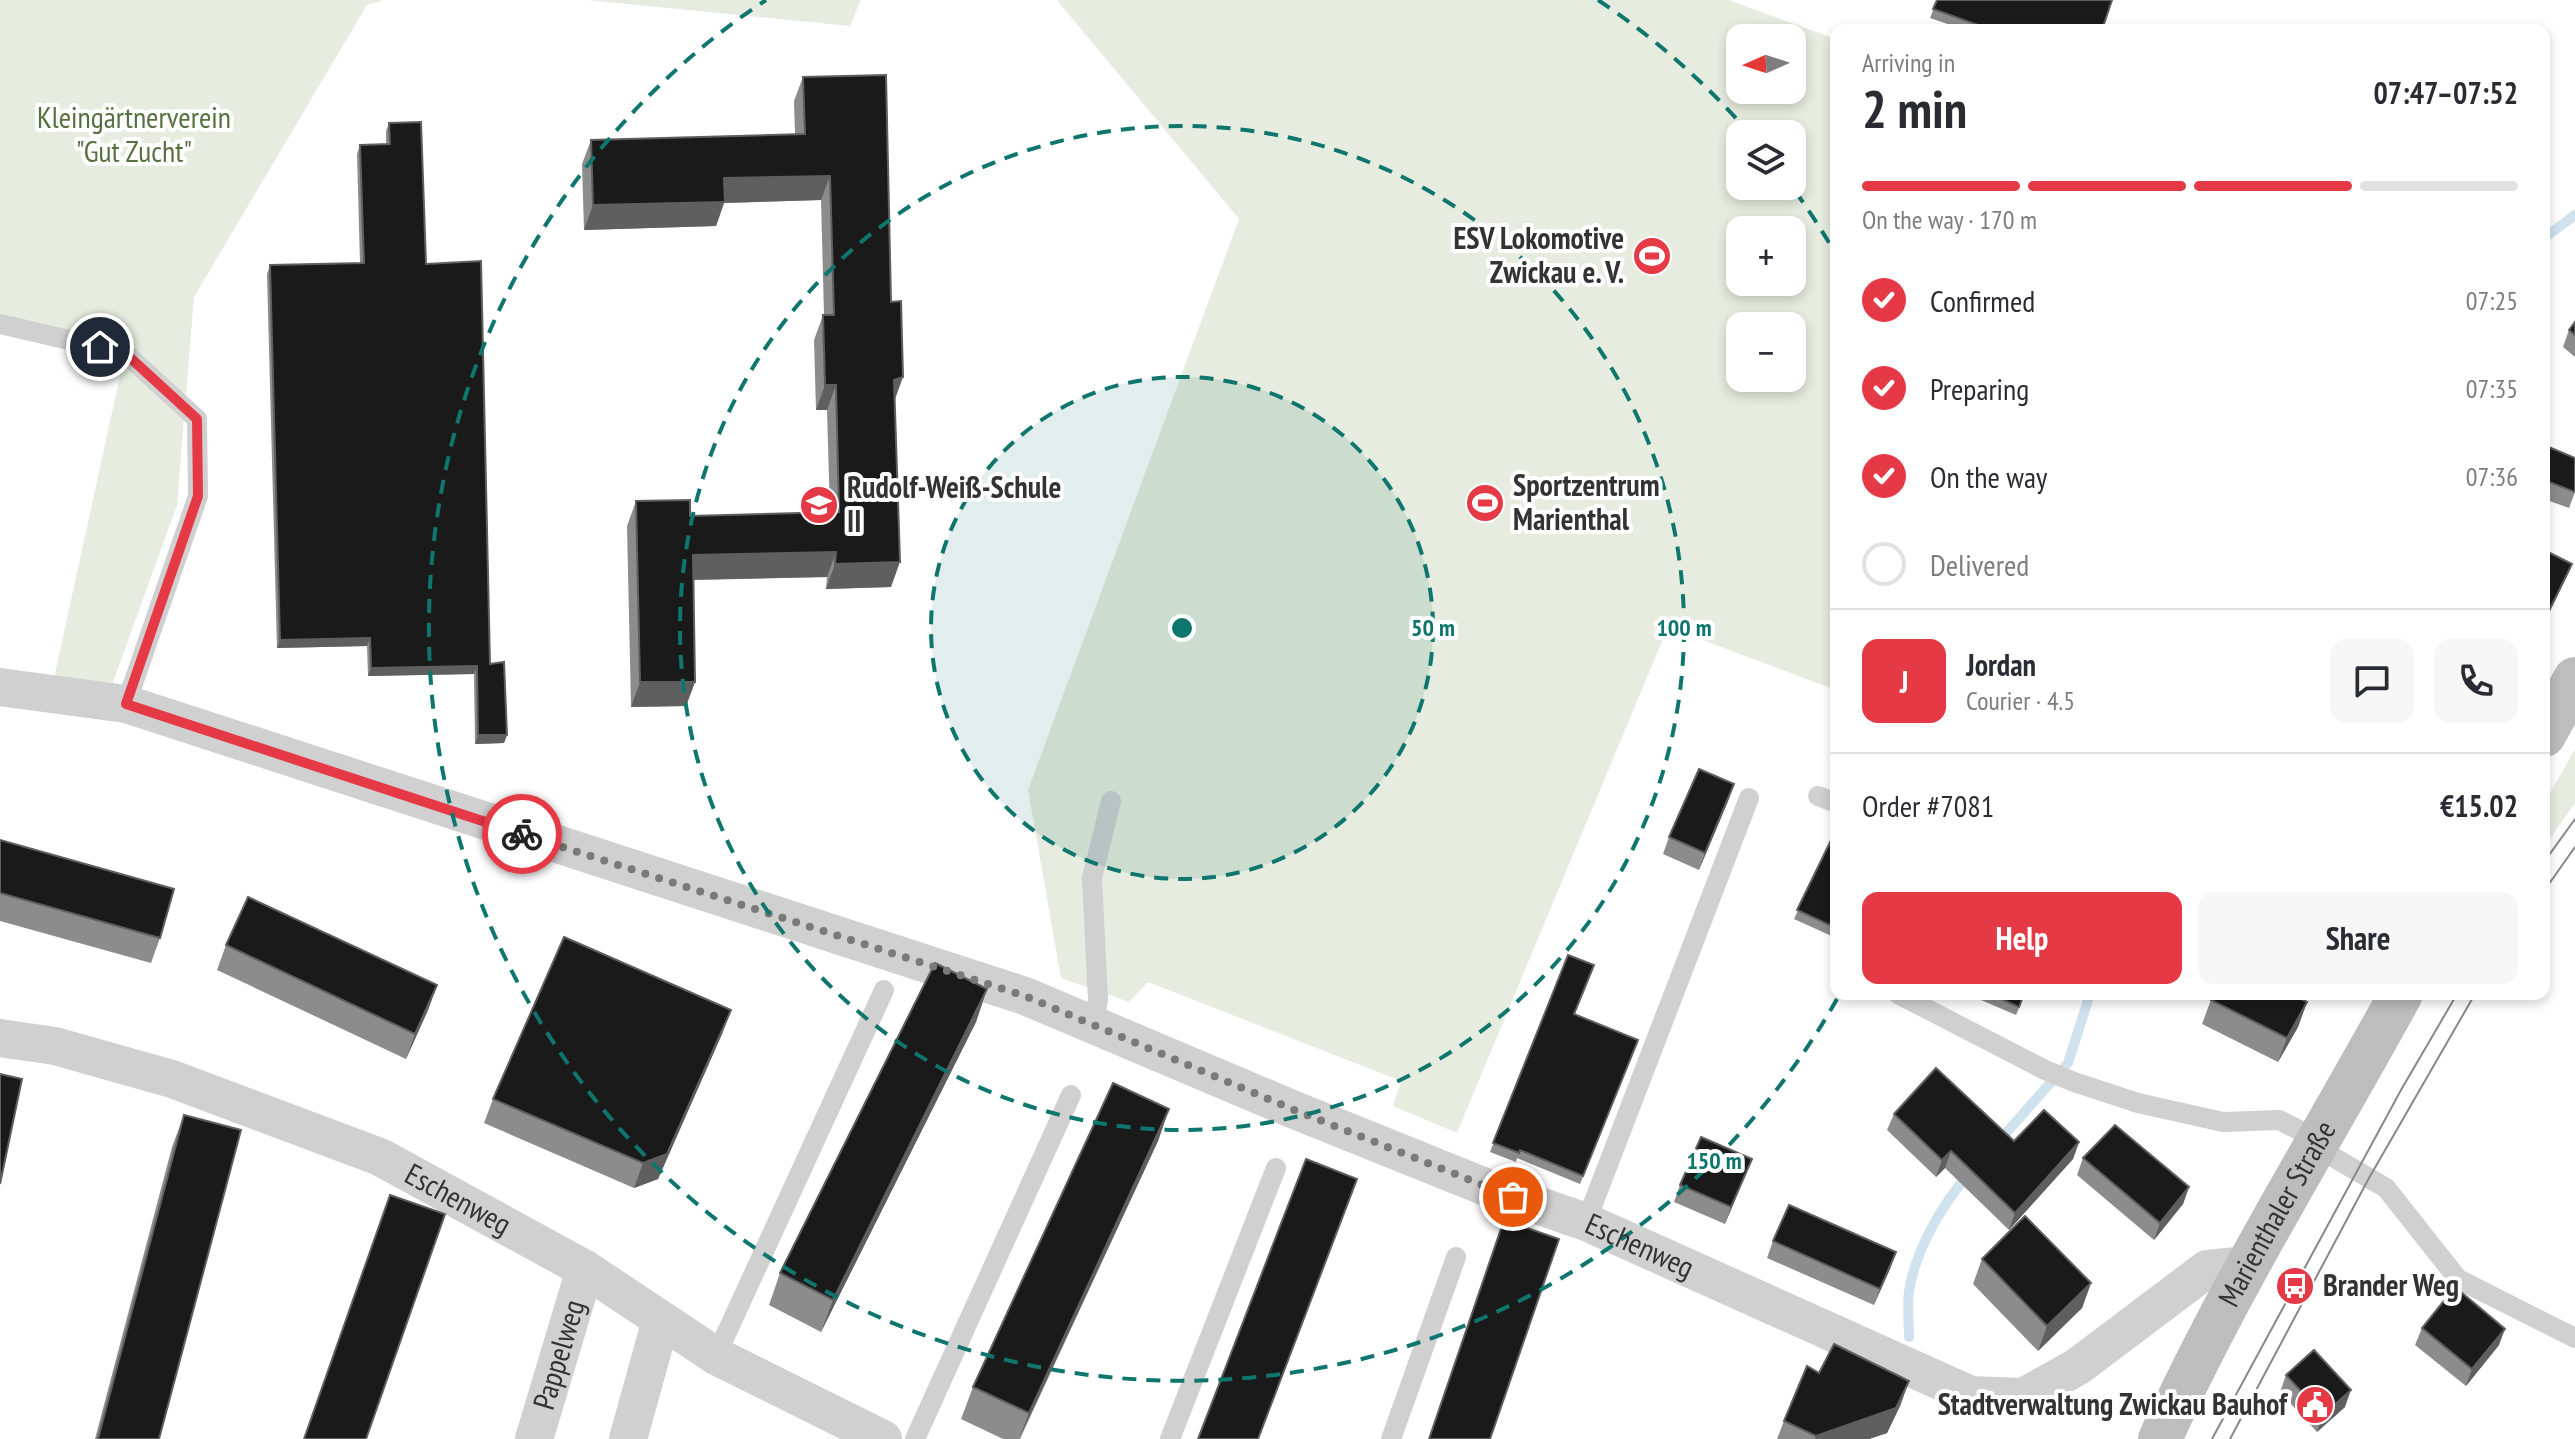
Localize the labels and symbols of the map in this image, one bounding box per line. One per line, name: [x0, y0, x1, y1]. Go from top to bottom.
north arrow: [1726, 24, 1806, 104]
park label: Kleingärtnerverein "Gut Zucht": [37, 97, 231, 170]
place label: ESV Lokomotive Zwickau e. V.: [1453, 218, 1624, 291]
sports icon: ESV Lokomotive Zwickau e. V.: [1631, 235, 1673, 277]
pin: [66, 313, 134, 381]
place label: Sportzentrum Marienthal: [1513, 465, 1660, 538]
place label: Rudolf-Weiß-Schule II: [847, 467, 1061, 540]
sports icon: Sportzentrum Marienthal: [1464, 482, 1506, 524]
school or university icon: Rudolf-Weiß-Schule II: [798, 484, 840, 526]
text: 50 m: [1411, 612, 1455, 643]
text: 100 m: [1656, 612, 1712, 643]
centre of rings: [1168, 614, 1196, 642]
courier: [482, 794, 562, 874]
street label: Marienthaler Straße: [2208, 1113, 2344, 1313]
text: 150 m: [1686, 1145, 1742, 1176]
street label: Eschenweg: [399, 1154, 518, 1243]
pin: [1479, 1163, 1547, 1231]
street label: Eschenweg: [1580, 1203, 1701, 1286]
bus stop icon: Brander Weg: [2274, 1265, 2316, 1307]
place label: Brander Weg: [2323, 1265, 2459, 1304]
street label: Pappelweg: [523, 1295, 593, 1414]
place label: Stadtverwaltung Zwickau Bauhof: [1938, 1384, 2289, 1423]
public building icon: Stadtverwaltung Zwickau Bauhof: [2294, 1384, 2336, 1426]

